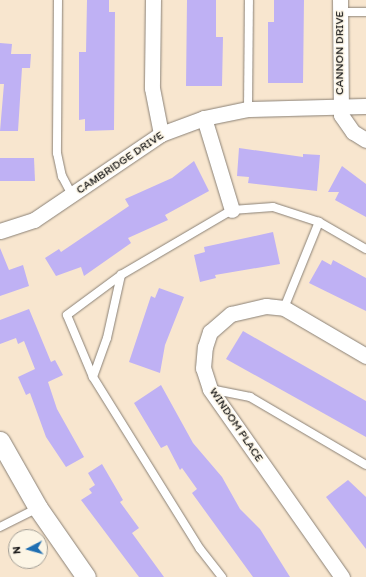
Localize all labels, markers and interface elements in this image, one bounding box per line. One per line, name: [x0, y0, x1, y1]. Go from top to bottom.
street label: CANNON DRIVE: [333, 11, 347, 95]
street label: CAMBRIDGE DRIVE: [74, 128, 166, 198]
street label: WINDOM PLACE: [206, 385, 266, 465]
north arrow: [8, 529, 48, 569]
text: N: [10, 546, 23, 555]

